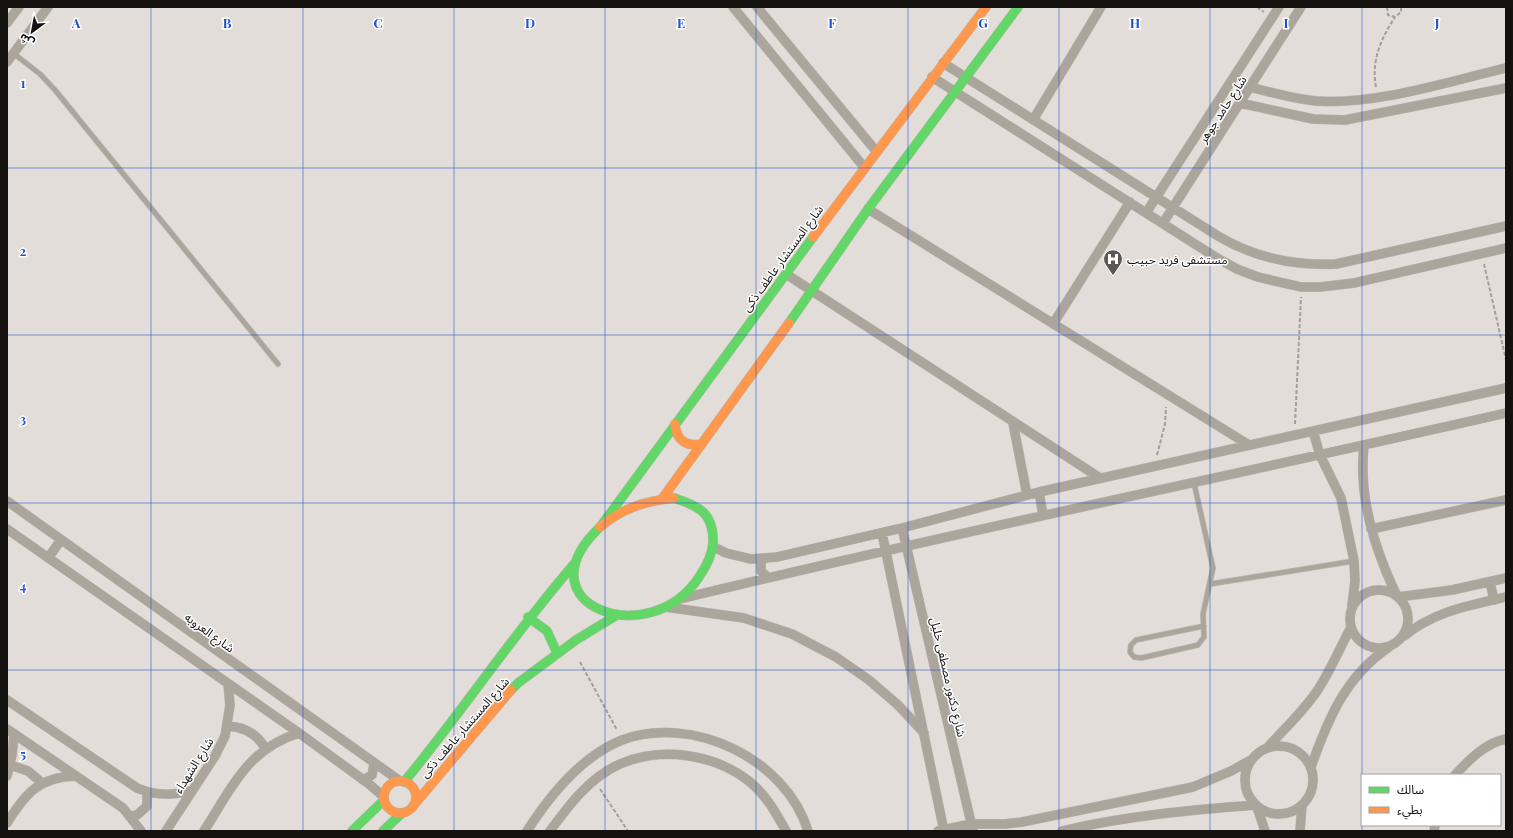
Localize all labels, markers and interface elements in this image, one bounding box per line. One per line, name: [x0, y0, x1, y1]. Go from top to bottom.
north arrow: [12, 12, 52, 52]
text: A: [71, 14, 81, 31]
text: B: [223, 14, 232, 31]
text: C: [373, 14, 383, 31]
text: D: [525, 14, 535, 31]
text: E: [677, 14, 685, 31]
text: F: [828, 14, 836, 31]
text: G: [978, 14, 988, 31]
text: H: [1130, 14, 1140, 31]
text: I: [1284, 14, 1289, 31]
text: J: [1434, 14, 1440, 31]
text: ش: [16, 31, 37, 51]
street label: شارع حامد جوهر: [1194, 72, 1251, 148]
text: 1: [21, 74, 26, 91]
street label: شارع المستشار عاطف ذكى: [738, 201, 828, 316]
text: 2: [20, 242, 27, 259]
hospital icon: مستشفى فريد حبيب: [1102, 248, 1124, 276]
place label: مستشفى فريد حبيب: [1127, 251, 1227, 267]
text: 3: [20, 410, 26, 427]
text: 4: [20, 577, 27, 594]
street label: شارع العروبه: [181, 609, 238, 657]
street label: شارع دكتور مصطفى خليل: [925, 616, 971, 739]
street label: شارع المستشار عاطف ذكى: [416, 673, 514, 782]
street label: شارع الشهداء: [170, 734, 218, 797]
text: 5: [20, 745, 26, 762]
legend: [1361, 774, 1501, 826]
text: سالك: [1397, 781, 1424, 797]
text: بطيء: [1397, 801, 1423, 820]

